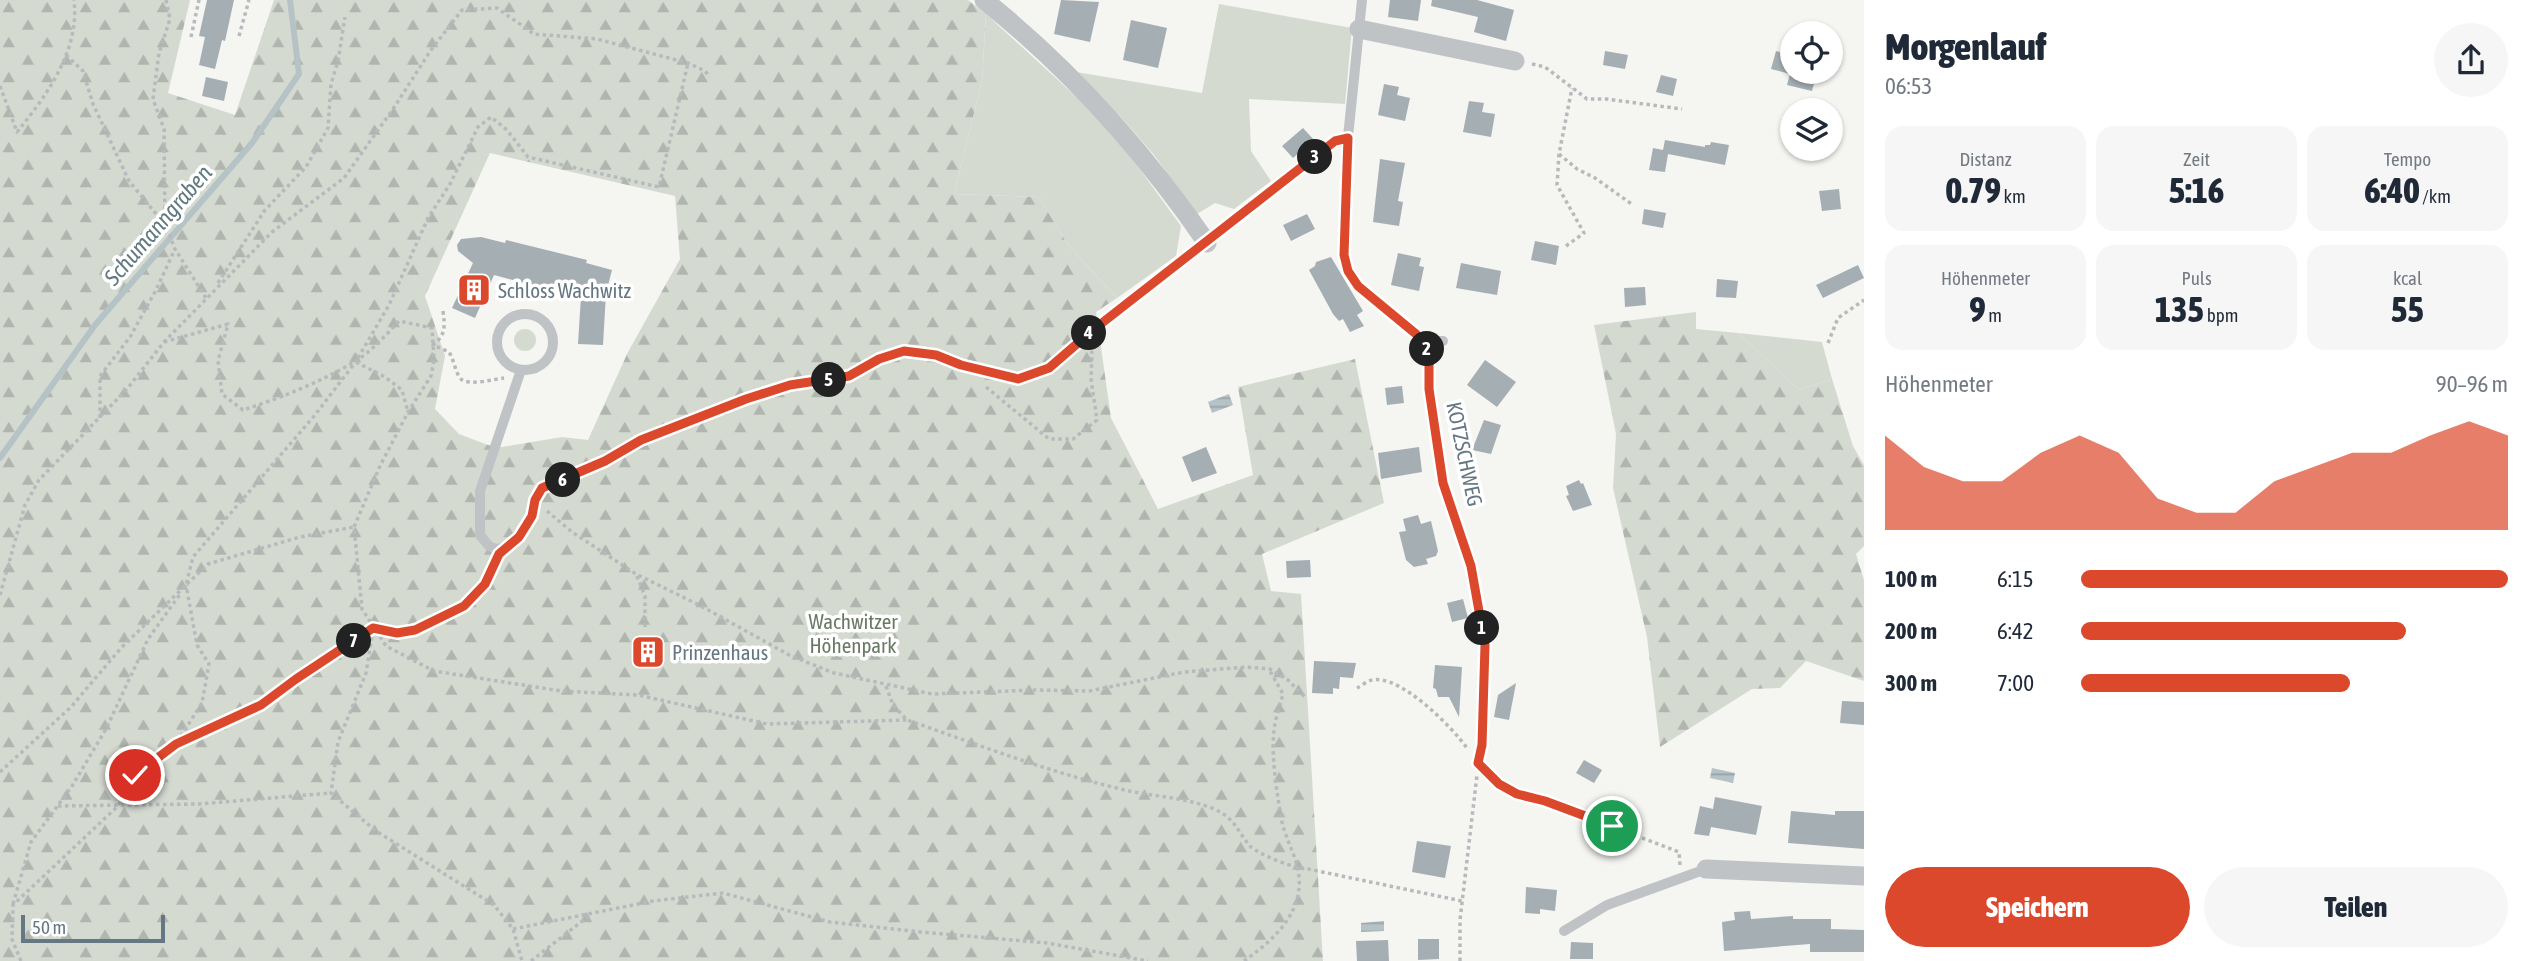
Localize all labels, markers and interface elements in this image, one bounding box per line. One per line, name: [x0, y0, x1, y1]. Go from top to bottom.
map controls: [1780, 21, 1843, 161]
button: locate: [1780, 21, 1843, 84]
button: share: [2434, 23, 2508, 97]
text: Morgenlauf: [1885, 25, 2046, 68]
text: 06:53: [1885, 73, 1932, 99]
button: layers: [1780, 98, 1843, 161]
pin: 3: [1298, 140, 1332, 174]
text: 3: [1310, 145, 1319, 167]
text: Distanz: [1959, 148, 2012, 170]
text: Zeit: [2183, 148, 2210, 170]
text: Tempo: [2384, 148, 2431, 170]
water label: Schumanngraben: [98, 160, 217, 291]
text: 0.79: [1945, 170, 2001, 210]
text: 5:16: [2169, 170, 2224, 210]
text: 6:40: [2364, 170, 2420, 210]
text: km: [2001, 185, 2026, 207]
text: /km: [2420, 185, 2451, 207]
text: Höhenmeter: [1941, 267, 2030, 289]
text: Puls: [2181, 267, 2212, 289]
text: kcal: [2393, 267, 2422, 289]
building icon: Schloss Wachwitz: [455, 271, 493, 309]
place label: Schloss Wachwitz: [498, 278, 631, 302]
text: 9: [1969, 289, 1986, 329]
text: 135: [2155, 289, 2204, 329]
text: 55: [2391, 289, 2424, 329]
text: m: [1986, 304, 2002, 326]
text: bpm: [2204, 304, 2238, 326]
pin: 4: [1072, 316, 1106, 350]
text: 4: [1084, 321, 1093, 343]
pin: 2: [1410, 332, 1444, 366]
text: 2: [1422, 337, 1431, 359]
pin: 5: [812, 362, 846, 398]
text: 5: [824, 368, 833, 390]
text: Höhenmeter: [1885, 371, 1993, 397]
text: 90–96 m: [2436, 371, 2508, 397]
street label: KOTZSCHWEG: [1442, 400, 1488, 508]
pin: 6: [546, 462, 580, 498]
text: 6: [558, 468, 567, 490]
text: 100 m: [1885, 566, 1937, 592]
text: 6:15: [1997, 566, 2034, 592]
park label: Wachwitzer Höhenpark: [809, 609, 898, 657]
pin: 1: [1464, 610, 1500, 646]
text: 1: [1477, 616, 1486, 638]
text: 200 m: [1885, 618, 1937, 644]
text: 6:42: [1997, 618, 2034, 644]
pin: 7: [336, 624, 372, 658]
text: 7: [349, 629, 358, 651]
building icon: Prinzenhaus: [629, 633, 667, 671]
place label: Prinzenhaus: [672, 640, 768, 664]
text: 300 m: [1885, 670, 1937, 696]
text: 7:00: [1997, 670, 2034, 696]
pin: [105, 745, 165, 805]
icon: check: [116, 756, 154, 794]
pin: [1582, 796, 1642, 856]
icon: arrive: [1593, 807, 1631, 845]
button: Speichern: [1885, 867, 2190, 947]
button: Teilen: [2204, 867, 2508, 947]
scale bar: [21, 912, 164, 944]
text: 50 m: [32, 916, 66, 938]

